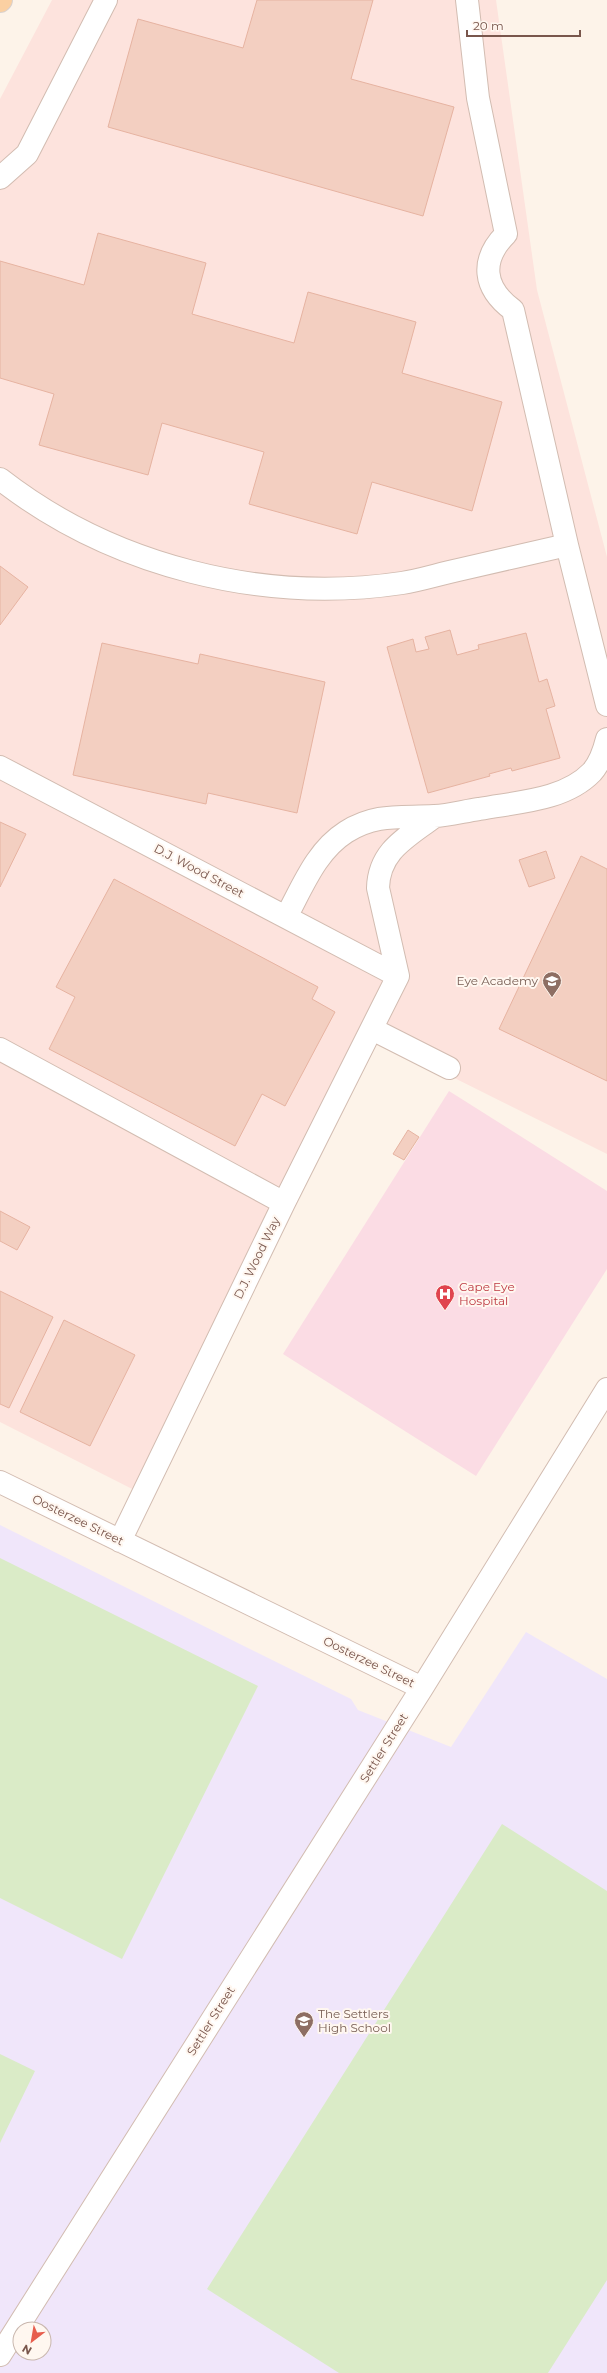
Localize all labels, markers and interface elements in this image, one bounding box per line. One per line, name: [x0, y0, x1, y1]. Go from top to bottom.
scale bar: [467, 12, 580, 38]
text: 20 m: [473, 18, 504, 33]
street label: D.J. Wood Street: [152, 841, 247, 901]
school or university icon: Eye Academy: [541, 970, 563, 998]
place label: Eye Academy: [456, 973, 538, 988]
street label: D.J. Wood Way: [230, 1214, 283, 1301]
place label: Cape Eye Hospital: [459, 1279, 515, 1308]
hospital icon: Cape Eye Hospital: [434, 1283, 456, 1311]
street label: Oosterzee Street: [30, 1491, 127, 1548]
street label: Oosterzee Street: [321, 1633, 418, 1690]
street label: Settler Street: [356, 1710, 411, 1785]
street label: Settler Street: [183, 1983, 238, 2058]
place label: The Settlers High School: [318, 2006, 391, 2035]
school or university icon: The Settlers High School: [293, 2010, 315, 2038]
north arrow: [12, 2321, 52, 2361]
text: N: [19, 2341, 34, 2358]

